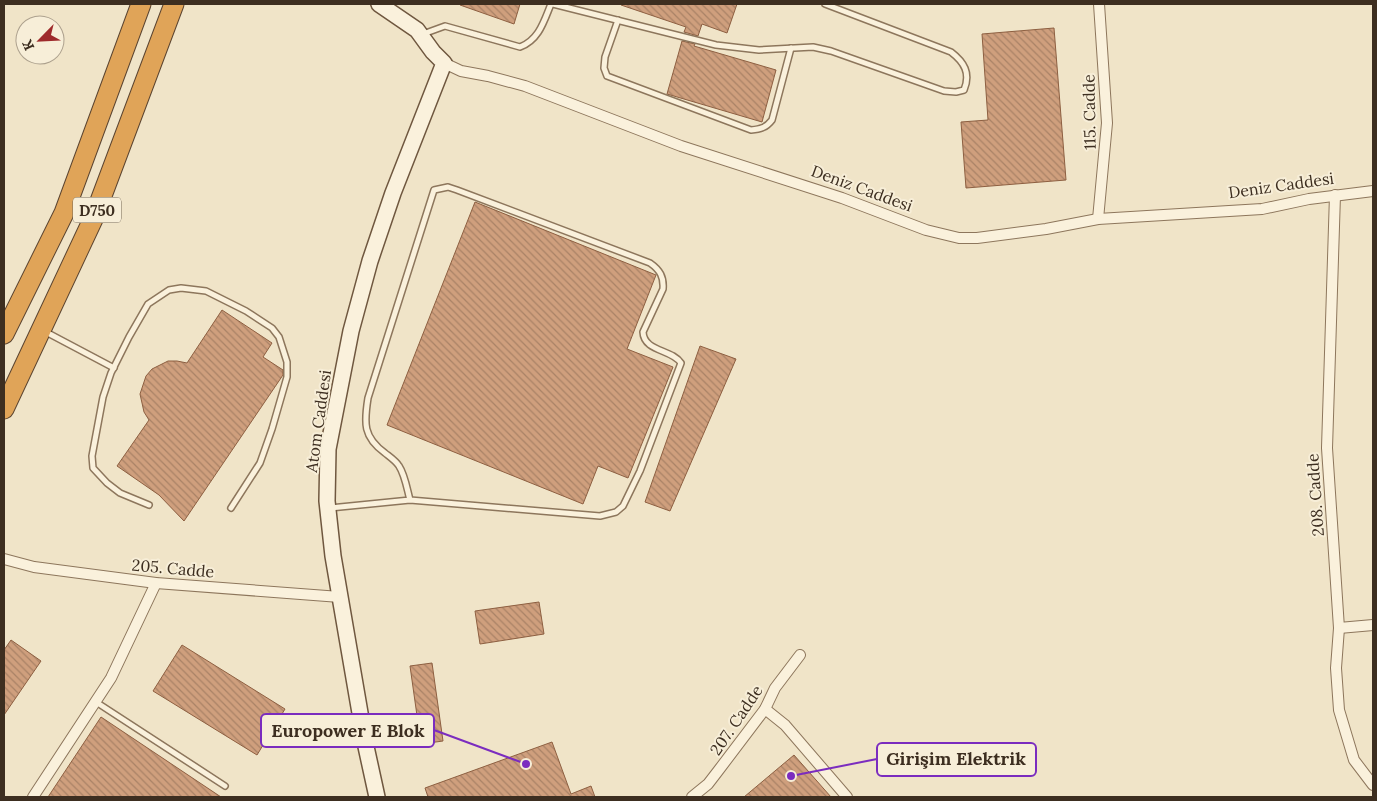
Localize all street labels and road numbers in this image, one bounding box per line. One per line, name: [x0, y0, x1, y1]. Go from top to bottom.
street label: 115. Cadde: [1078, 74, 1100, 150]
street label: Deniz Caddesi: [809, 160, 915, 216]
street label: Deniz Caddesi: [1227, 168, 1335, 202]
road number: D750: [73, 198, 121, 222]
street label: Atom Caddesi: [301, 369, 335, 474]
street label: 208. Cadde: [1302, 453, 1328, 537]
street label: 205. Cadde: [131, 554, 215, 582]
street label: 207. Cadde: [705, 681, 767, 759]

